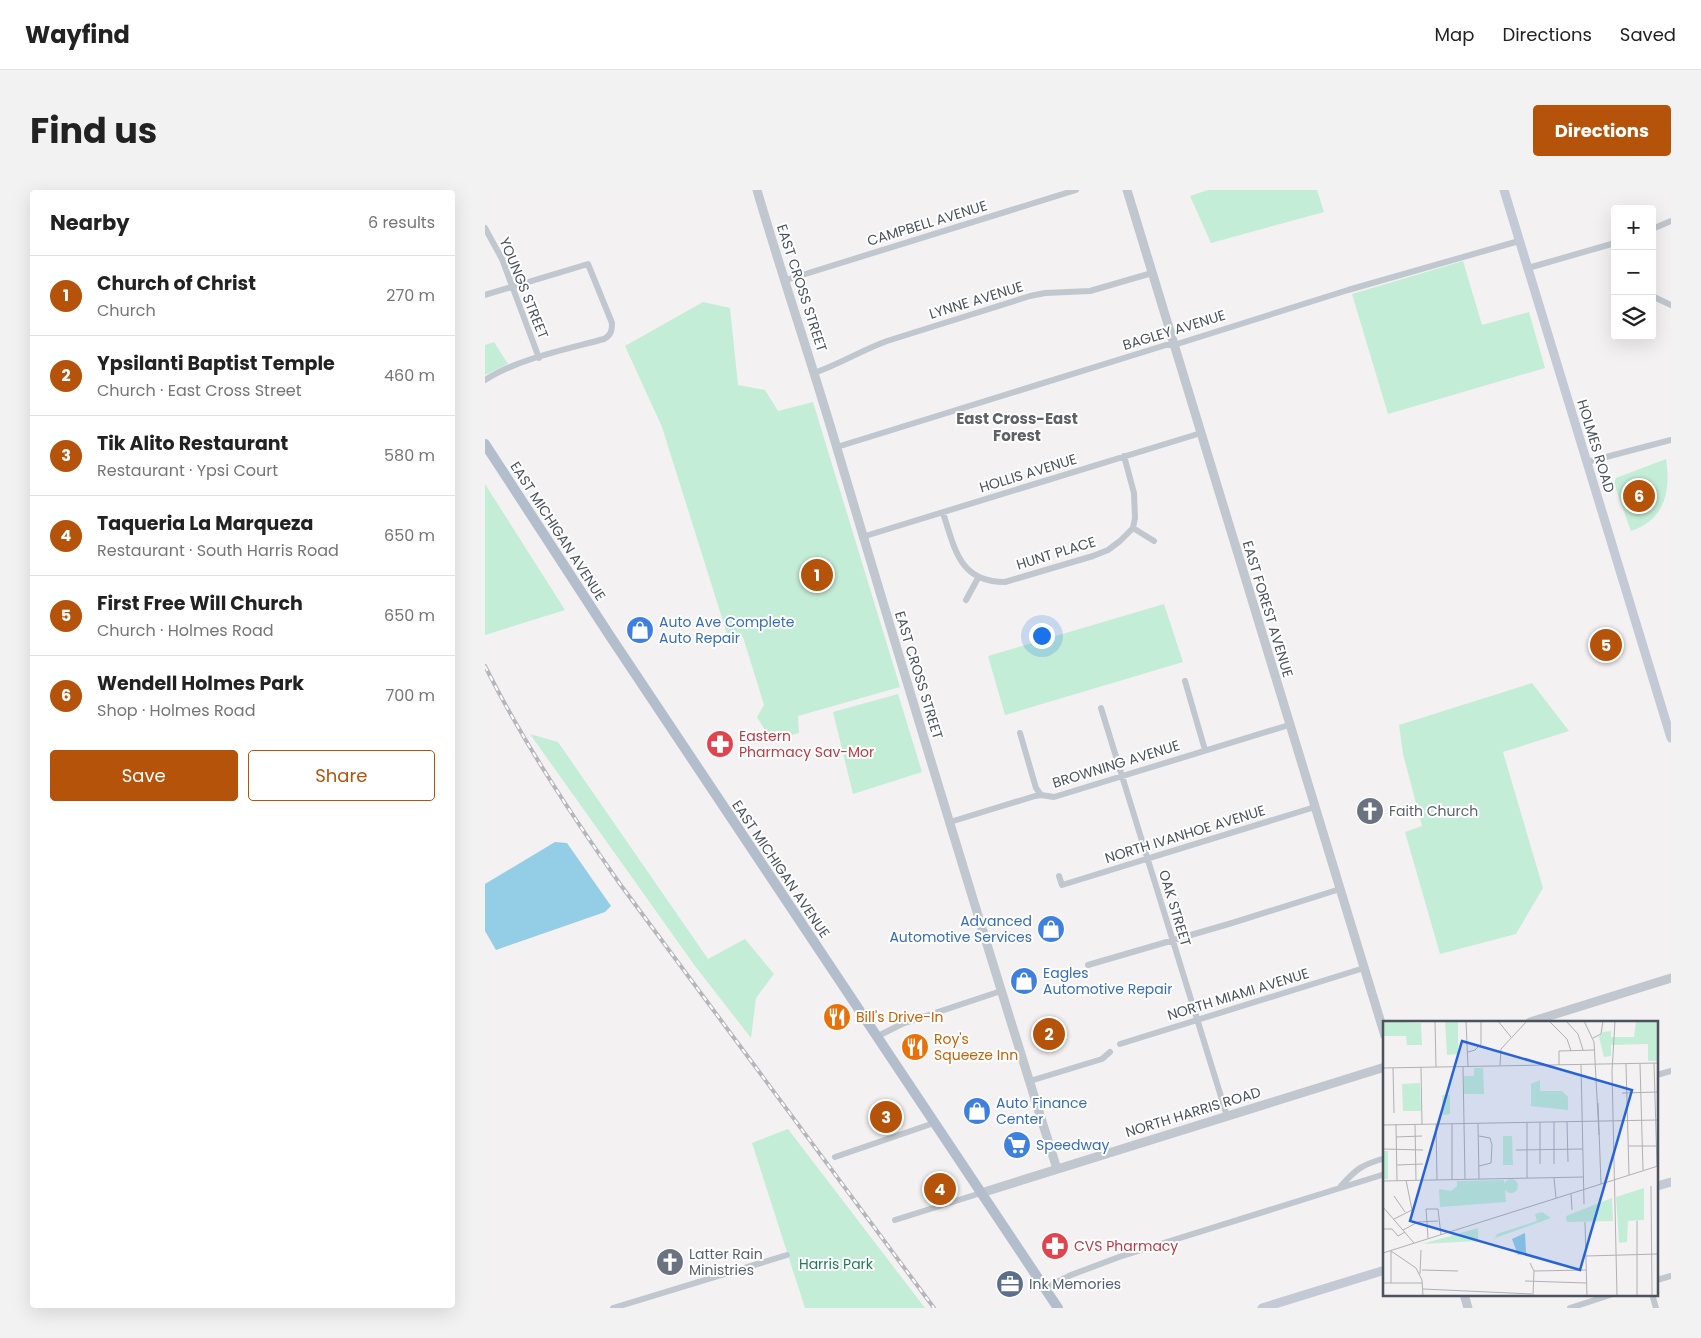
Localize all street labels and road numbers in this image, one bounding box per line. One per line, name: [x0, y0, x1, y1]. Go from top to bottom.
street label: CAMPBELL AVENUE: [865, 195, 989, 251]
street label: EAST CROSS STREET: [772, 222, 832, 355]
street label: YOUNGS STREET: [495, 234, 554, 342]
street label: LYNNE AVENUE: [927, 276, 1025, 324]
street label: BAGLEY AVENUE: [1120, 305, 1228, 355]
street label: HOLMES ROAD: [1572, 397, 1620, 495]
street label: HOLLIS AVENUE: [977, 449, 1079, 497]
street label: EAST MICHIGAN AVENUE: [505, 458, 611, 604]
street label: HUNT PLACE: [1014, 531, 1098, 575]
street label: EAST FOREST AVENUE: [1238, 538, 1298, 680]
street label: EAST CROSS STREET: [890, 609, 948, 742]
street label: BROWNING AVENUE: [1050, 735, 1182, 793]
street label: EAST MICHIGAN AVENUE: [727, 796, 835, 942]
street label: NORTH IVANHOE AVENUE: [1102, 800, 1268, 868]
street label: OAK STREET: [1154, 867, 1196, 949]
street label: NORTH MIAMI AVENUE: [1165, 963, 1311, 1025]
street label: NORTH HARRIS ROAD: [1123, 1082, 1263, 1142]

